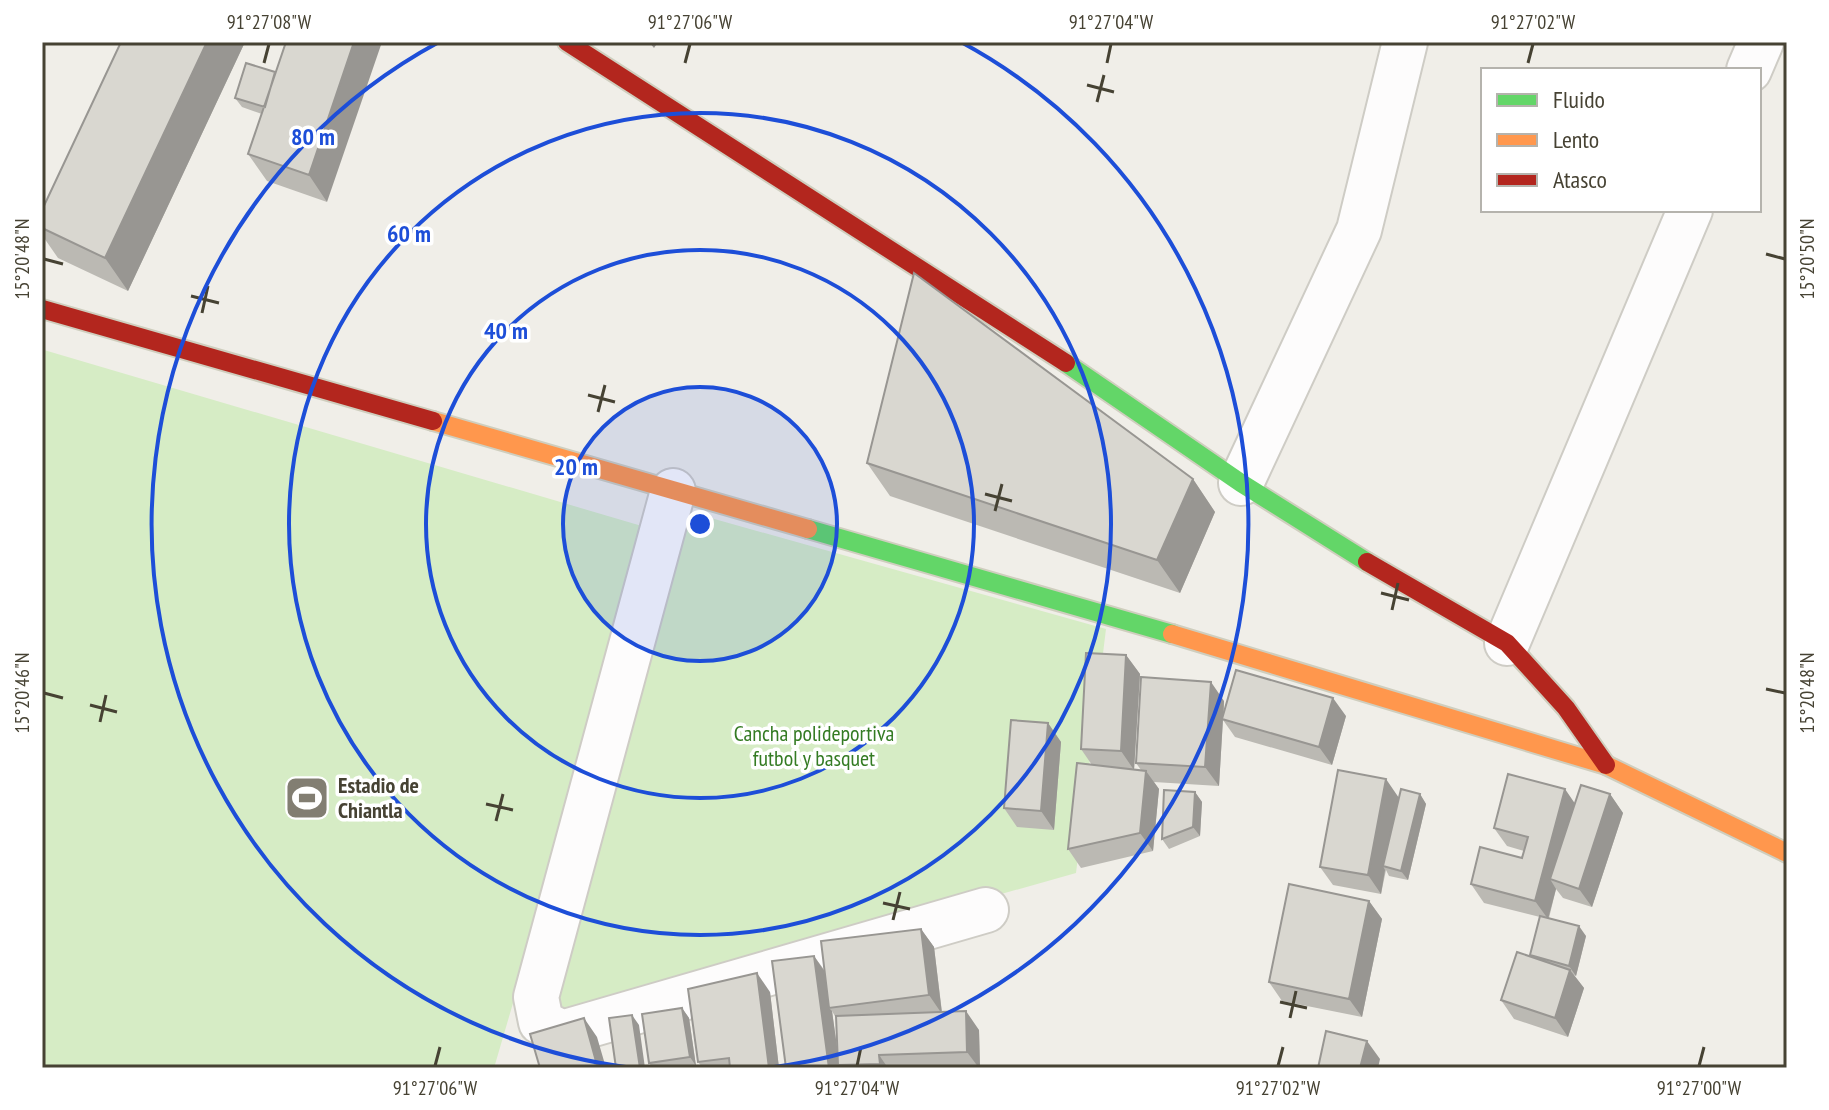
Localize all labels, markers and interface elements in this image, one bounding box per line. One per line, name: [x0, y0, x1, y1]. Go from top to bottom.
text: 91°27'08"W: [227, 9, 312, 35]
text: 91°27'06"W: [648, 9, 733, 35]
text: 91°27'04"W: [1069, 9, 1154, 35]
text: 91°27'02"W: [1491, 9, 1576, 35]
legend: [1481, 68, 1761, 212]
text: Fluido: [1553, 84, 1605, 115]
text: 80 m: [291, 121, 335, 152]
text: Lento: [1553, 124, 1599, 155]
text: Atasco: [1553, 164, 1607, 195]
text: 60 m: [387, 218, 431, 249]
text: 15°20'48"N: [9, 219, 35, 299]
text: 15°20'50"N: [1794, 219, 1820, 299]
text: 40 m: [484, 315, 528, 346]
text: 20 m: [554, 451, 598, 482]
centre of rings: [686, 510, 714, 538]
text: 15°20'46"N: [9, 653, 35, 733]
text: 15°20'48"N: [1794, 653, 1820, 733]
park label: Cancha polideportiva futbol y basquet: [734, 719, 894, 772]
place label: Estadio de Chiantla: [338, 771, 419, 824]
sports icon: Estadio de Chiantla: [283, 774, 331, 822]
text: 91°27'06"W: [393, 1075, 478, 1101]
text: 91°27'04"W: [815, 1075, 900, 1101]
text: 91°27'02"W: [1236, 1075, 1321, 1101]
text: 91°27'00"W: [1657, 1075, 1742, 1101]

